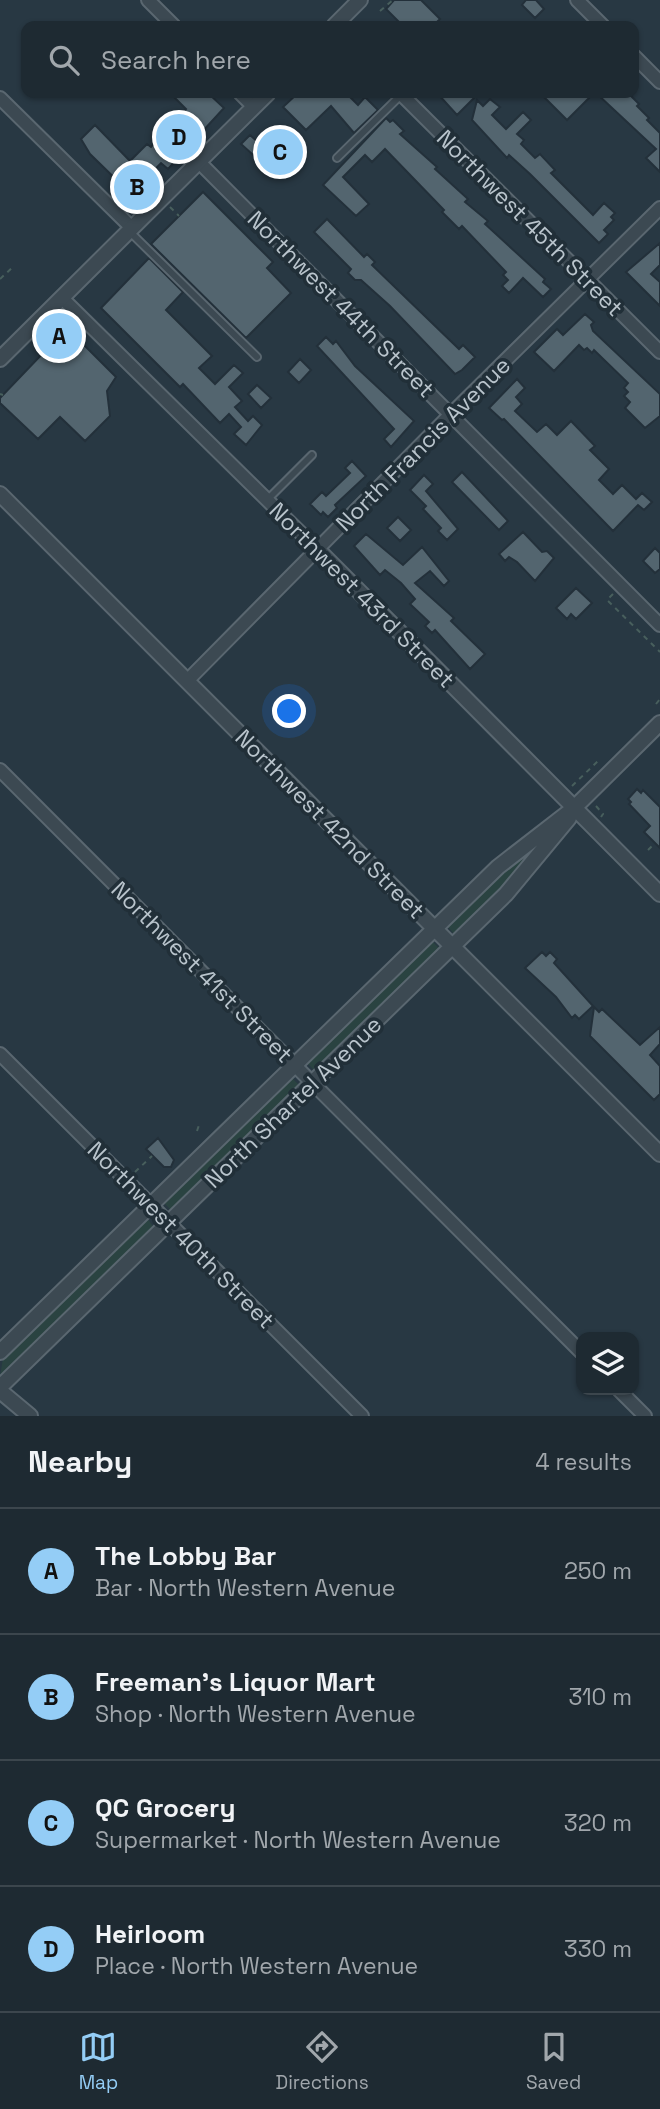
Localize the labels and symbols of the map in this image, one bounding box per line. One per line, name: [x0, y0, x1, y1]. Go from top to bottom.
pin: D: [156, 111, 202, 163]
street label: Northwest 45th Street: [430, 123, 630, 323]
pin: C: [257, 126, 303, 178]
pin: B: [114, 161, 160, 213]
street label: Northwest 44th Street: [241, 204, 441, 404]
pin: A: [36, 310, 82, 362]
street label: North Francis Avenue: [329, 350, 517, 538]
street label: Northwest 43rd Street: [263, 496, 461, 694]
your location: [272, 694, 306, 728]
street label: Northwest 42nd Street: [229, 723, 431, 925]
street label: Northwest 41st Street: [105, 875, 299, 1069]
street label: North Shartel Avenue: [198, 1010, 388, 1194]
street label: Northwest 40th Street: [81, 1135, 281, 1335]

